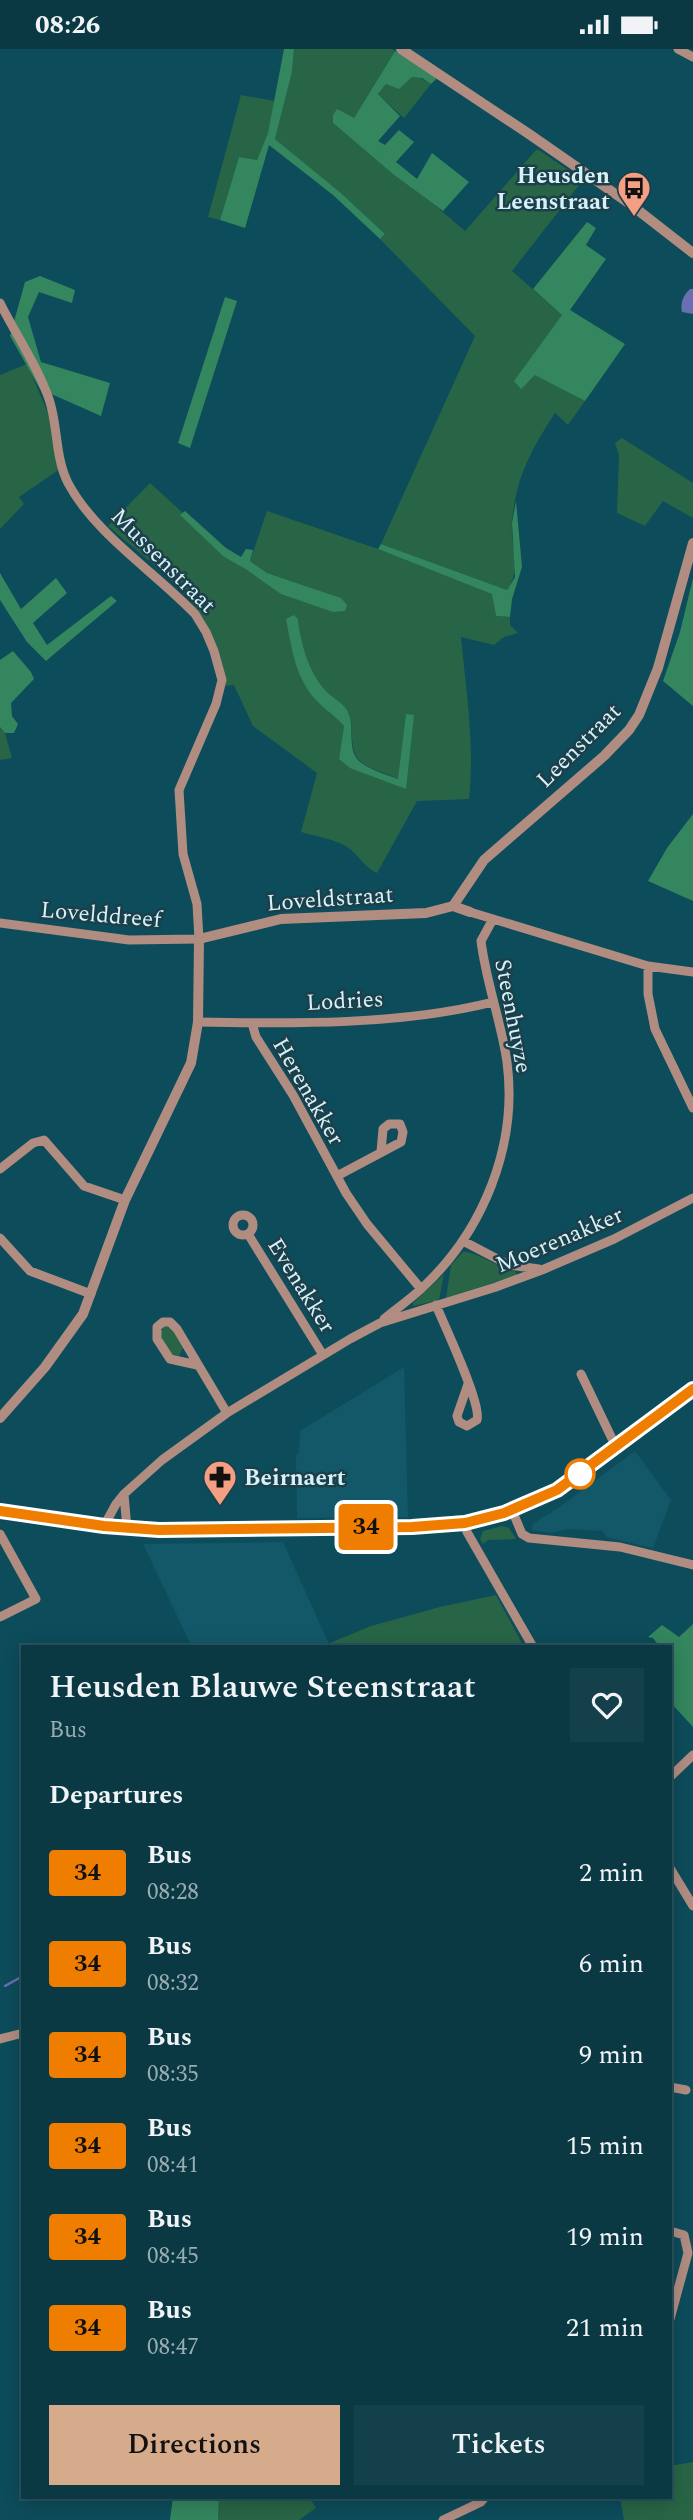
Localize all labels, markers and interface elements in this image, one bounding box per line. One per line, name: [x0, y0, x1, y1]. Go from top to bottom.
text: 08:26: [35, 5, 100, 45]
place label: Heusden Leenstraat: [496, 159, 610, 220]
bus stop icon: Heusden Leenstraat: [615, 169, 653, 218]
street label: Mussenstraat: [102, 500, 224, 622]
street label: Leenstraat: [528, 695, 630, 797]
street label: Loveldstraat: [266, 878, 395, 921]
street label: Lovelddreef: [39, 893, 165, 938]
street label: Steenhuyze: [484, 956, 541, 1076]
street label: Lodries: [306, 982, 385, 1021]
street label: Herenakker: [263, 1031, 353, 1152]
street label: Moerenakker: [490, 1198, 629, 1283]
street label: Evenakker: [258, 1231, 344, 1340]
pharmacy icon: Beirnaert: [201, 1458, 239, 1507]
unlabelled marker: [565, 1459, 595, 1489]
place label: Beirnaert: [244, 1461, 346, 1496]
line badge: 34: [334, 1504, 398, 1550]
text: 34: [353, 1509, 379, 1545]
text: Heusden Blauwe Steenstraat: [49, 1662, 476, 1712]
button: heart: [570, 1668, 644, 1742]
text: Bus: [49, 1713, 87, 1748]
text: Departures: [49, 1775, 183, 1815]
text: Bus: [147, 1835, 192, 1875]
text: 2 min: [579, 1853, 644, 1893]
text: 34: [74, 1855, 101, 1891]
text: 08:28: [147, 1875, 199, 1910]
text: Bus: [147, 1926, 192, 1966]
text: 6 min: [579, 1944, 644, 1984]
text: 34: [74, 1946, 101, 1982]
text: 08:32: [147, 1966, 199, 2001]
text: Bus: [147, 2017, 192, 2057]
text: 9 min: [579, 2035, 644, 2075]
text: 34: [74, 2037, 101, 2073]
text: 08:35: [147, 2057, 199, 2092]
text: Bus: [147, 2108, 192, 2148]
text: 15 min: [566, 2126, 644, 2166]
text: 34: [74, 2128, 101, 2164]
text: 08:41: [147, 2148, 199, 2183]
text: Bus: [147, 2199, 192, 2239]
text: 19 min: [566, 2217, 644, 2257]
text: 34: [74, 2219, 101, 2255]
text: 08:45: [147, 2239, 199, 2274]
text: Bus: [147, 2290, 192, 2330]
text: 21 min: [566, 2308, 644, 2348]
text: 34: [74, 2310, 101, 2346]
text: 08:47: [147, 2330, 199, 2365]
button: Directions: [49, 2405, 340, 2485]
button: Tickets: [354, 2405, 644, 2485]

